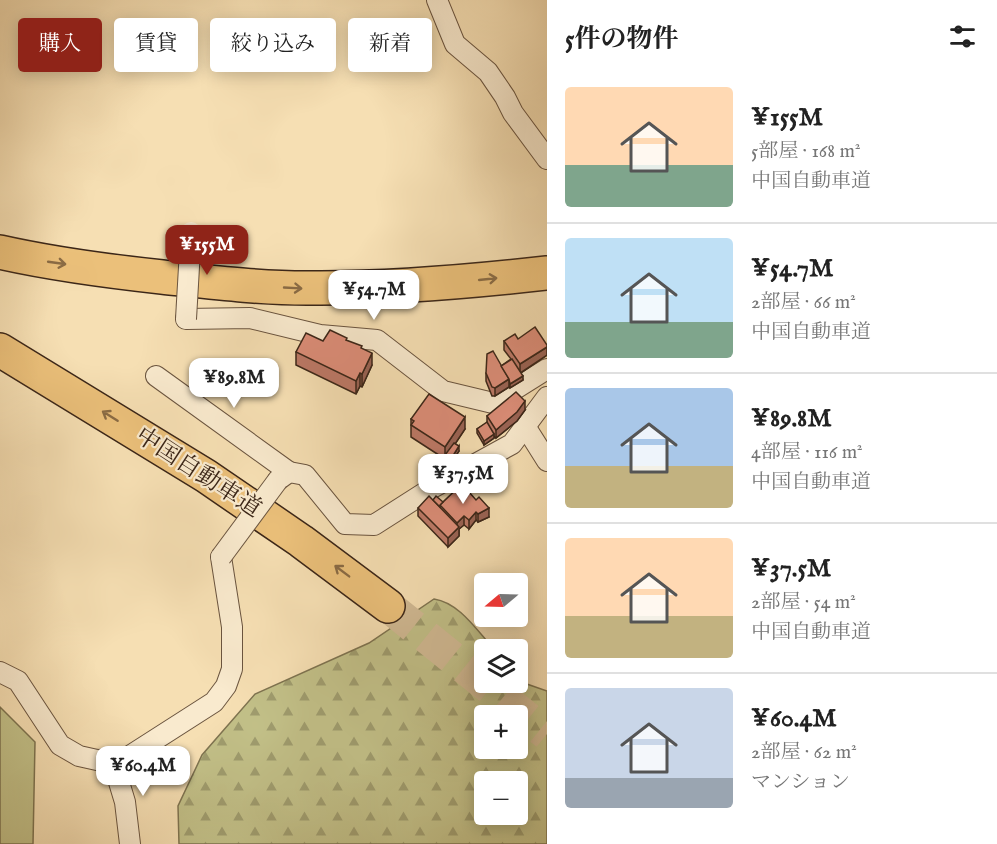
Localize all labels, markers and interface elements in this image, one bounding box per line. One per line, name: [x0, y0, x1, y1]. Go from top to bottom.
chip: 購入: [18, 18, 102, 72]
chip: 賃貸: [114, 18, 198, 72]
chip: 絞り込み: [210, 18, 336, 72]
chip: 新着: [348, 18, 432, 72]
icon: filters: [946, 20, 979, 53]
text: 5件の物件: [565, 23, 678, 56]
text: ¥155M: [751, 101, 823, 134]
icon: home: [613, 111, 685, 183]
text: 5部屋 · 168 m²: [751, 139, 861, 164]
text: 中国自動車道: [751, 169, 871, 194]
pin: ¥155M: [165, 225, 249, 276]
text: ¥155M: [179, 232, 235, 257]
text: ¥54.7M: [751, 252, 833, 285]
one-way arrow: [47, 257, 67, 268]
icon: home: [613, 262, 685, 334]
pin: ¥54.7M: [325, 270, 423, 321]
one-way arrow: [477, 273, 497, 284]
text: ¥54.7M: [342, 277, 406, 302]
one-way arrow: [282, 282, 302, 293]
text: 2部屋 · 66 m²: [751, 290, 856, 315]
text: 中国自動車道: [751, 320, 871, 345]
pin: ¥89.8M: [185, 358, 283, 409]
text: ¥89.8M: [203, 365, 265, 390]
text: ¥89.8M: [751, 402, 832, 435]
one-way arrow: [102, 410, 119, 422]
icon: home: [613, 412, 685, 484]
street label: 中国自動車道: [129, 421, 267, 525]
text: 4部屋 · 116 m²: [751, 440, 863, 465]
pin: ¥37.5M: [414, 454, 512, 505]
text: ¥37.5M: [432, 461, 494, 486]
text: 中国自動車道: [751, 470, 871, 495]
text: ¥37.5M: [751, 552, 831, 585]
icon: home: [613, 562, 685, 634]
one-way arrow: [334, 565, 350, 577]
north arrow: [474, 573, 528, 627]
map controls: [474, 573, 528, 825]
text: 2部屋 · 54 m²: [751, 590, 856, 615]
text: 中国自動車道: [751, 620, 871, 645]
button: layers: [474, 639, 528, 693]
text: ¥60.4M: [751, 702, 837, 735]
button: +: [474, 705, 528, 759]
icon: home: [613, 712, 685, 784]
text: 2部屋 · 62 m²: [751, 740, 857, 765]
pin: ¥60.4M: [94, 746, 192, 797]
text: ¥60.4M: [110, 753, 176, 778]
text: マンション: [751, 770, 850, 795]
button: −: [474, 771, 528, 825]

